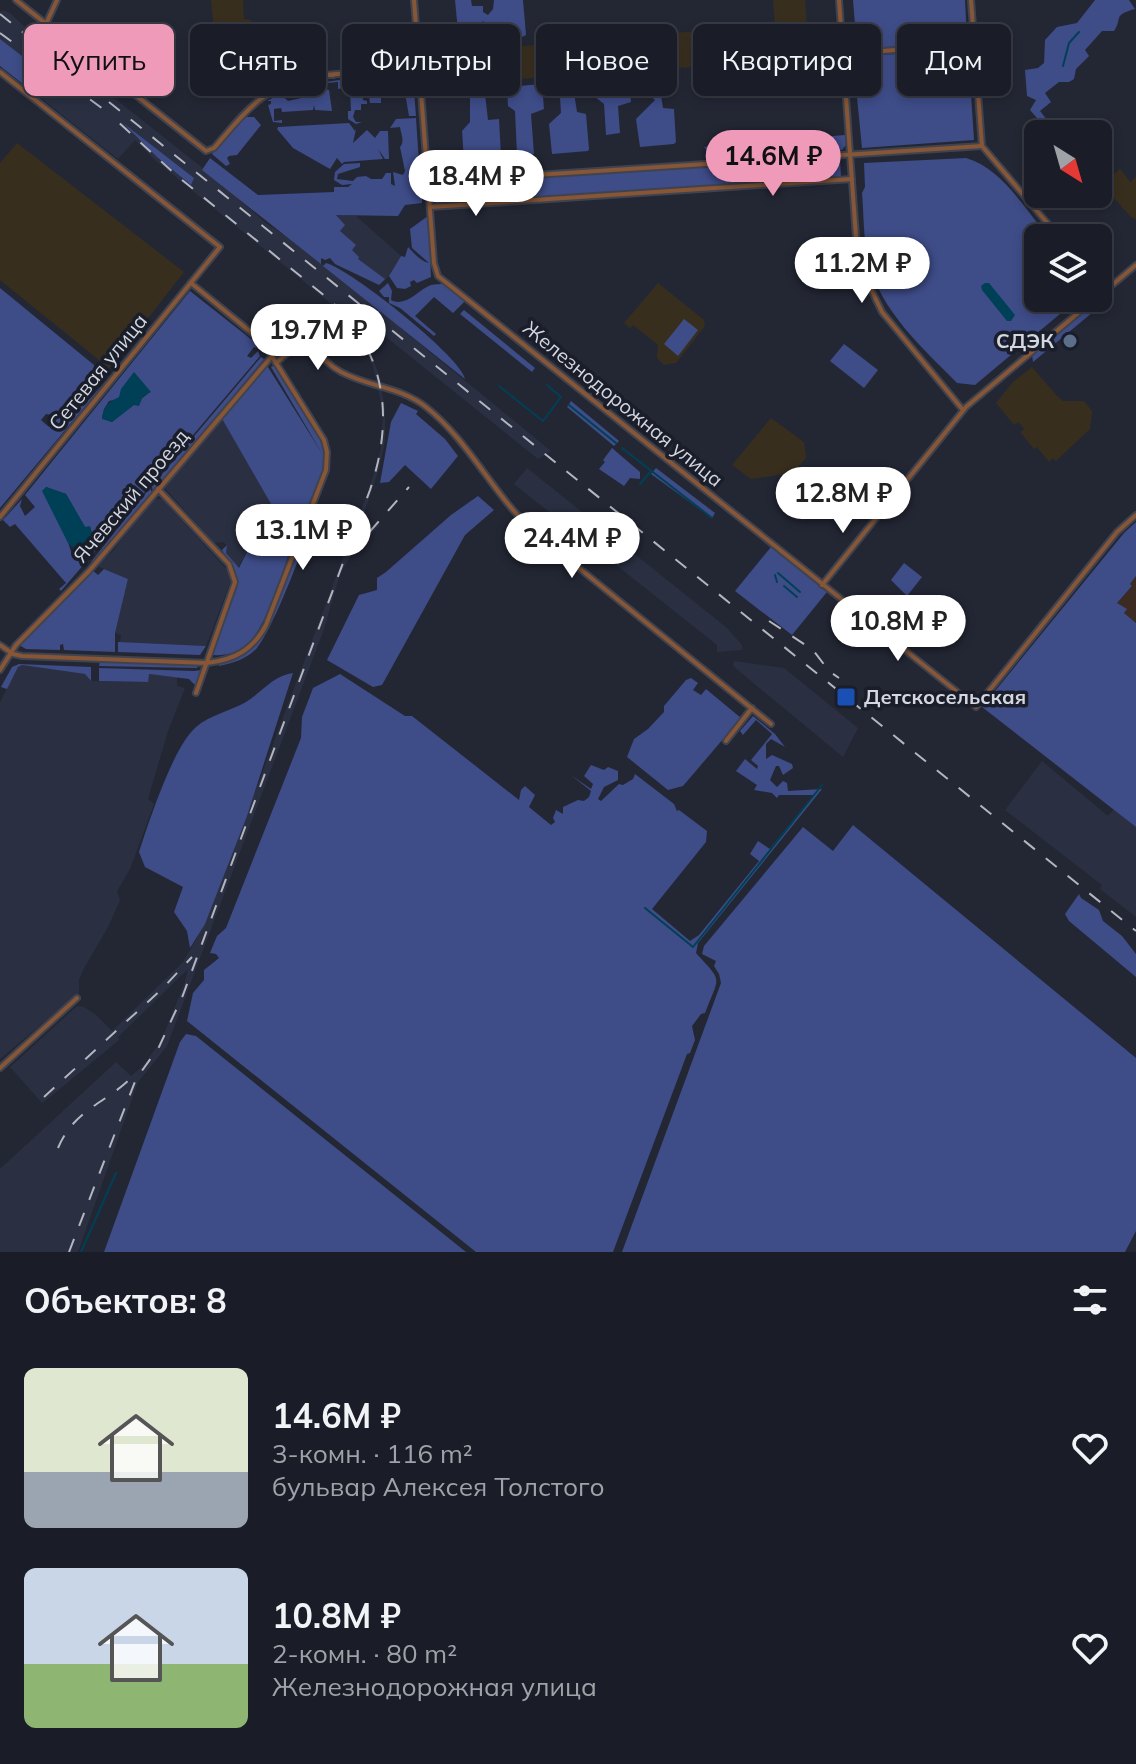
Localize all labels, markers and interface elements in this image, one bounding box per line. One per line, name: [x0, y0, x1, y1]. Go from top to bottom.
chip: Купить: [24, 24, 174, 96]
chip: Снять: [190, 24, 326, 96]
chip: Фильтры: [342, 24, 520, 96]
chip: Новое: [536, 24, 677, 96]
chip: Квартира: [693, 24, 881, 96]
chip: Дом: [897, 24, 1011, 96]
north arrow: [1024, 120, 1112, 208]
map controls: [1024, 120, 1112, 312]
pin: 14.6M ₽: [699, 130, 847, 198]
text: 14.6M ₽: [724, 139, 822, 172]
pin: 18.4M ₽: [402, 150, 550, 218]
text: 18.4M ₽: [427, 159, 525, 192]
button: layers: [1024, 224, 1112, 312]
pin: 11.2M ₽: [788, 237, 936, 305]
text: 11.2M ₽: [813, 246, 911, 279]
pin: 19.7M ₽: [244, 304, 392, 372]
street label: Сетевая улица: [43, 308, 152, 435]
text: 19.7M ₽: [269, 313, 367, 346]
street label: Железнодорожная улица: [518, 315, 728, 492]
place label: СДЭК: [996, 328, 1054, 353]
marker: СДЭК: [1061, 332, 1079, 350]
street label: Ячевский проезд: [68, 424, 194, 567]
pin: 12.8M ₽: [769, 467, 917, 535]
text: 12.8M ₽: [794, 476, 892, 509]
pin: 13.1M ₽: [229, 504, 377, 572]
pin: 24.4M ₽: [498, 512, 646, 580]
text: 13.1M ₽: [254, 513, 352, 546]
text: 24.4M ₽: [523, 521, 621, 554]
pin: 10.8M ₽: [824, 595, 972, 663]
text: 10.8M ₽: [849, 604, 947, 637]
place label: Детскосельская: [864, 684, 1026, 709]
marker: Детскосельская: [835, 686, 857, 708]
icon: filters: [1068, 1278, 1112, 1322]
text: Объектов: 8: [24, 1279, 227, 1322]
text: 14.6M ₽: [272, 1394, 401, 1437]
icon: home: [88, 1400, 184, 1496]
icon: heart: [1068, 1426, 1112, 1470]
text: 3-комн. · 116 m²: [272, 1437, 473, 1470]
text: бульвар Алексея Толстого: [272, 1470, 605, 1503]
text: 10.8M ₽: [272, 1594, 401, 1637]
icon: home: [88, 1600, 184, 1696]
icon: heart: [1068, 1626, 1112, 1670]
text: 2-комн. · 80 m²: [272, 1637, 457, 1670]
text: Железнодорожная улица: [272, 1670, 597, 1703]

